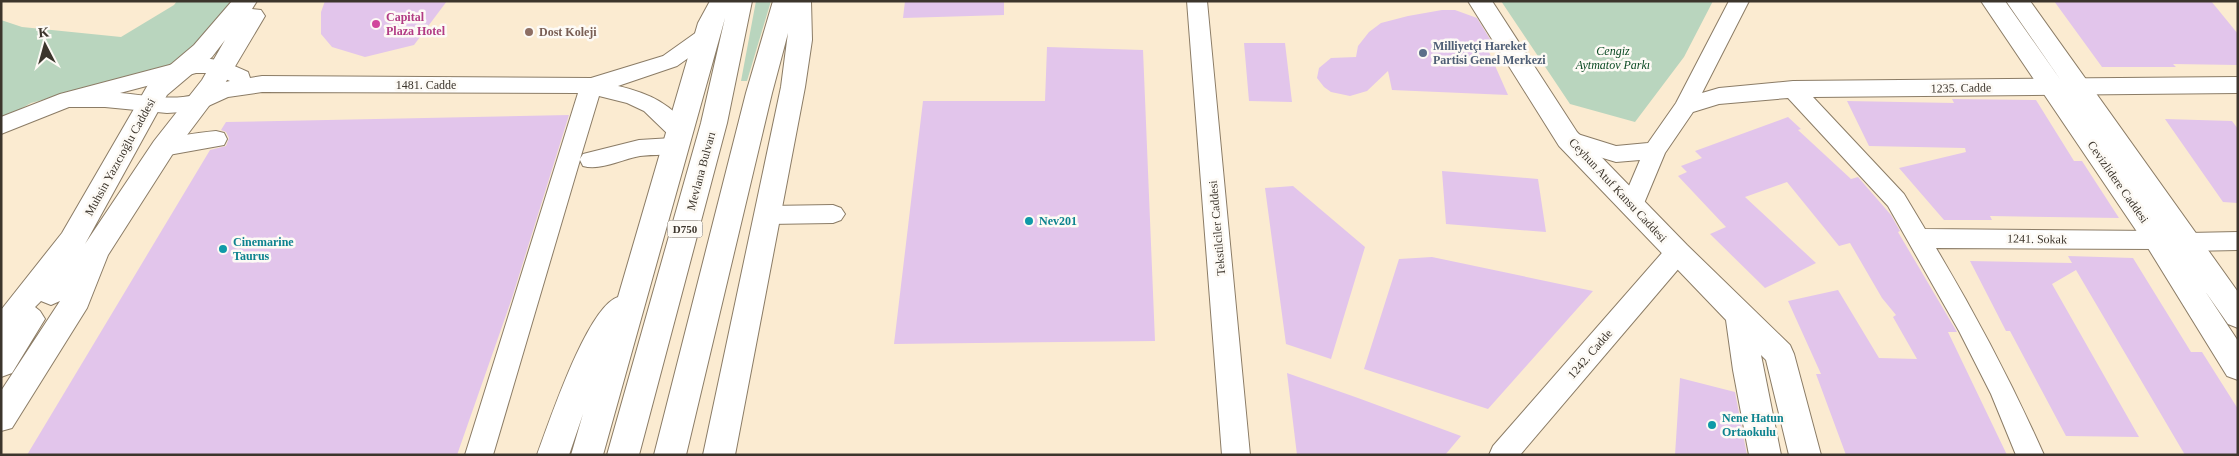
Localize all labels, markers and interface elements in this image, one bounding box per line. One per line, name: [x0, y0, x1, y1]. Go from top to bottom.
place label: Capital Plaza Hotel: [386, 10, 446, 38]
marker: Capital Plaza Hotel: [370, 18, 382, 30]
north arrow: [20, 20, 70, 70]
text: K: [37, 25, 50, 41]
place label: Dost Koleji: [539, 25, 597, 39]
marker: Dost Koleji: [523, 26, 535, 38]
place label: Milliyetçi Hareket Partisi Genel Merkezi: [1433, 39, 1546, 67]
park label: Cengiz Aytmatov Parkı: [1575, 44, 1650, 72]
marker: Milliyetçi Hareket Partisi Genel Merkezi: [1417, 47, 1429, 59]
street label: 1481. Cadde: [396, 78, 456, 92]
street label: 1235. Cadde: [1931, 80, 1991, 96]
street label: Muhsin Yazıcıoğlu Caddesi: [82, 95, 159, 218]
street label: Mevlana Bulvarı: [684, 129, 718, 212]
street label: Ceyhun Atuf Kansu Caddesi: [1566, 135, 1670, 245]
street label: Cevizlidere Caddesi: [2084, 138, 2152, 226]
street label: Tekstilciler Caddesi: [1206, 179, 1228, 276]
place label: Nev201: [1039, 214, 1077, 228]
marker: Nev201: [1023, 215, 1035, 227]
road number: D750: [668, 220, 702, 238]
street label: 1241. Sokak: [2007, 231, 2067, 247]
place label: Cinemarine Taurus: [233, 235, 294, 263]
marker: Cinemarine Taurus: [217, 243, 229, 255]
street label: 1242. Cadde: [1565, 327, 1615, 381]
place label: Nene Hatun Ortaokulu: [1722, 411, 1784, 439]
marker: Nene Hatun Ortaokulu: [1706, 419, 1718, 431]

